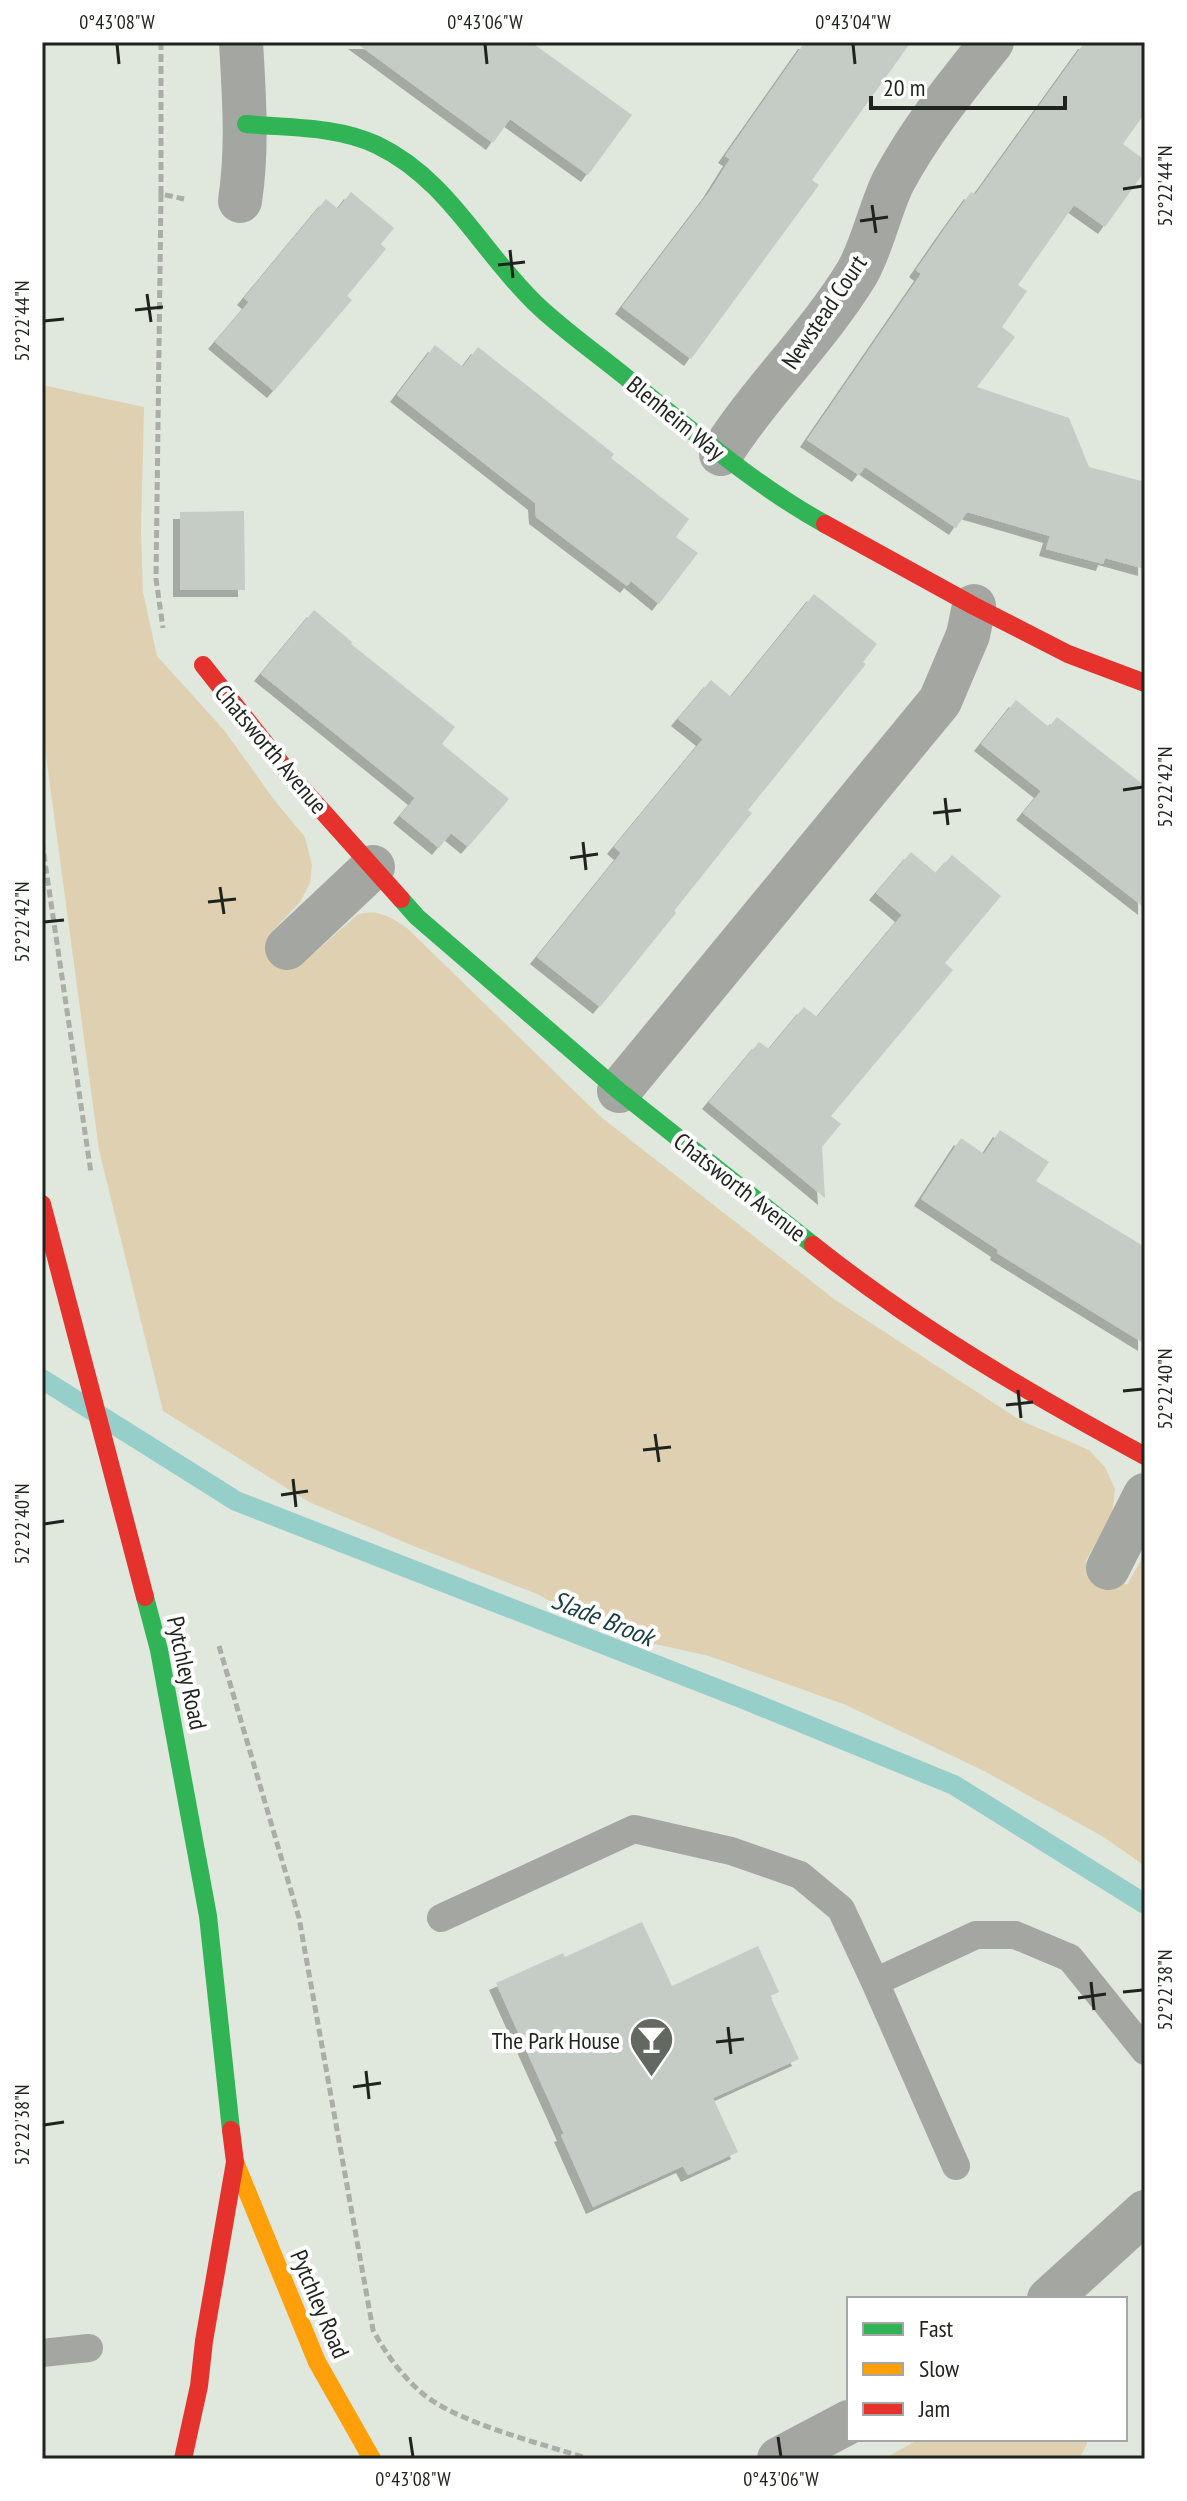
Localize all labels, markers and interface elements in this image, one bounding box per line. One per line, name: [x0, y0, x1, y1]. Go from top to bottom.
text: 0°43'08"W: [79, 9, 155, 35]
text: 0°43'06"W: [447, 9, 523, 35]
text: 0°43'04"W: [815, 9, 891, 35]
scale bar: [871, 60, 1065, 110]
text: 20 m: [883, 72, 925, 103]
text: 52°22'44"N: [1152, 146, 1178, 226]
street label: Newstead Court: [774, 249, 874, 375]
text: 52°22'44"N: [9, 281, 35, 361]
street label: Blenheim Way: [621, 369, 731, 467]
street label: Chatsworth Avenue: [208, 678, 334, 820]
text: 52°22'42"N: [1152, 747, 1178, 827]
text: 52°22'42"N: [9, 882, 35, 962]
street label: Chatsworth Avenue: [668, 1126, 812, 1248]
text: 52°22'40"N: [1152, 1349, 1178, 1429]
text: 52°22'40"N: [9, 1484, 35, 1564]
water label: Slade Brook: [547, 1583, 661, 1654]
street label: Pytchley Road: [160, 1614, 214, 1732]
text: 52°22'38"N: [1152, 1950, 1178, 2030]
bar icon: The Park House: [627, 2016, 675, 2079]
place label: The Park House: [492, 2025, 620, 2056]
text: 52°22'38"N: [9, 2085, 35, 2165]
street label: Pytchley Road: [283, 2245, 357, 2363]
legend: [847, 2297, 1127, 2441]
text: Fast: [919, 2313, 954, 2344]
text: Slow: [919, 2353, 960, 2384]
text: Jam: [918, 2393, 950, 2424]
text: 0°43'08"W: [375, 2466, 451, 2492]
text: 0°43'06"W: [743, 2466, 819, 2492]

